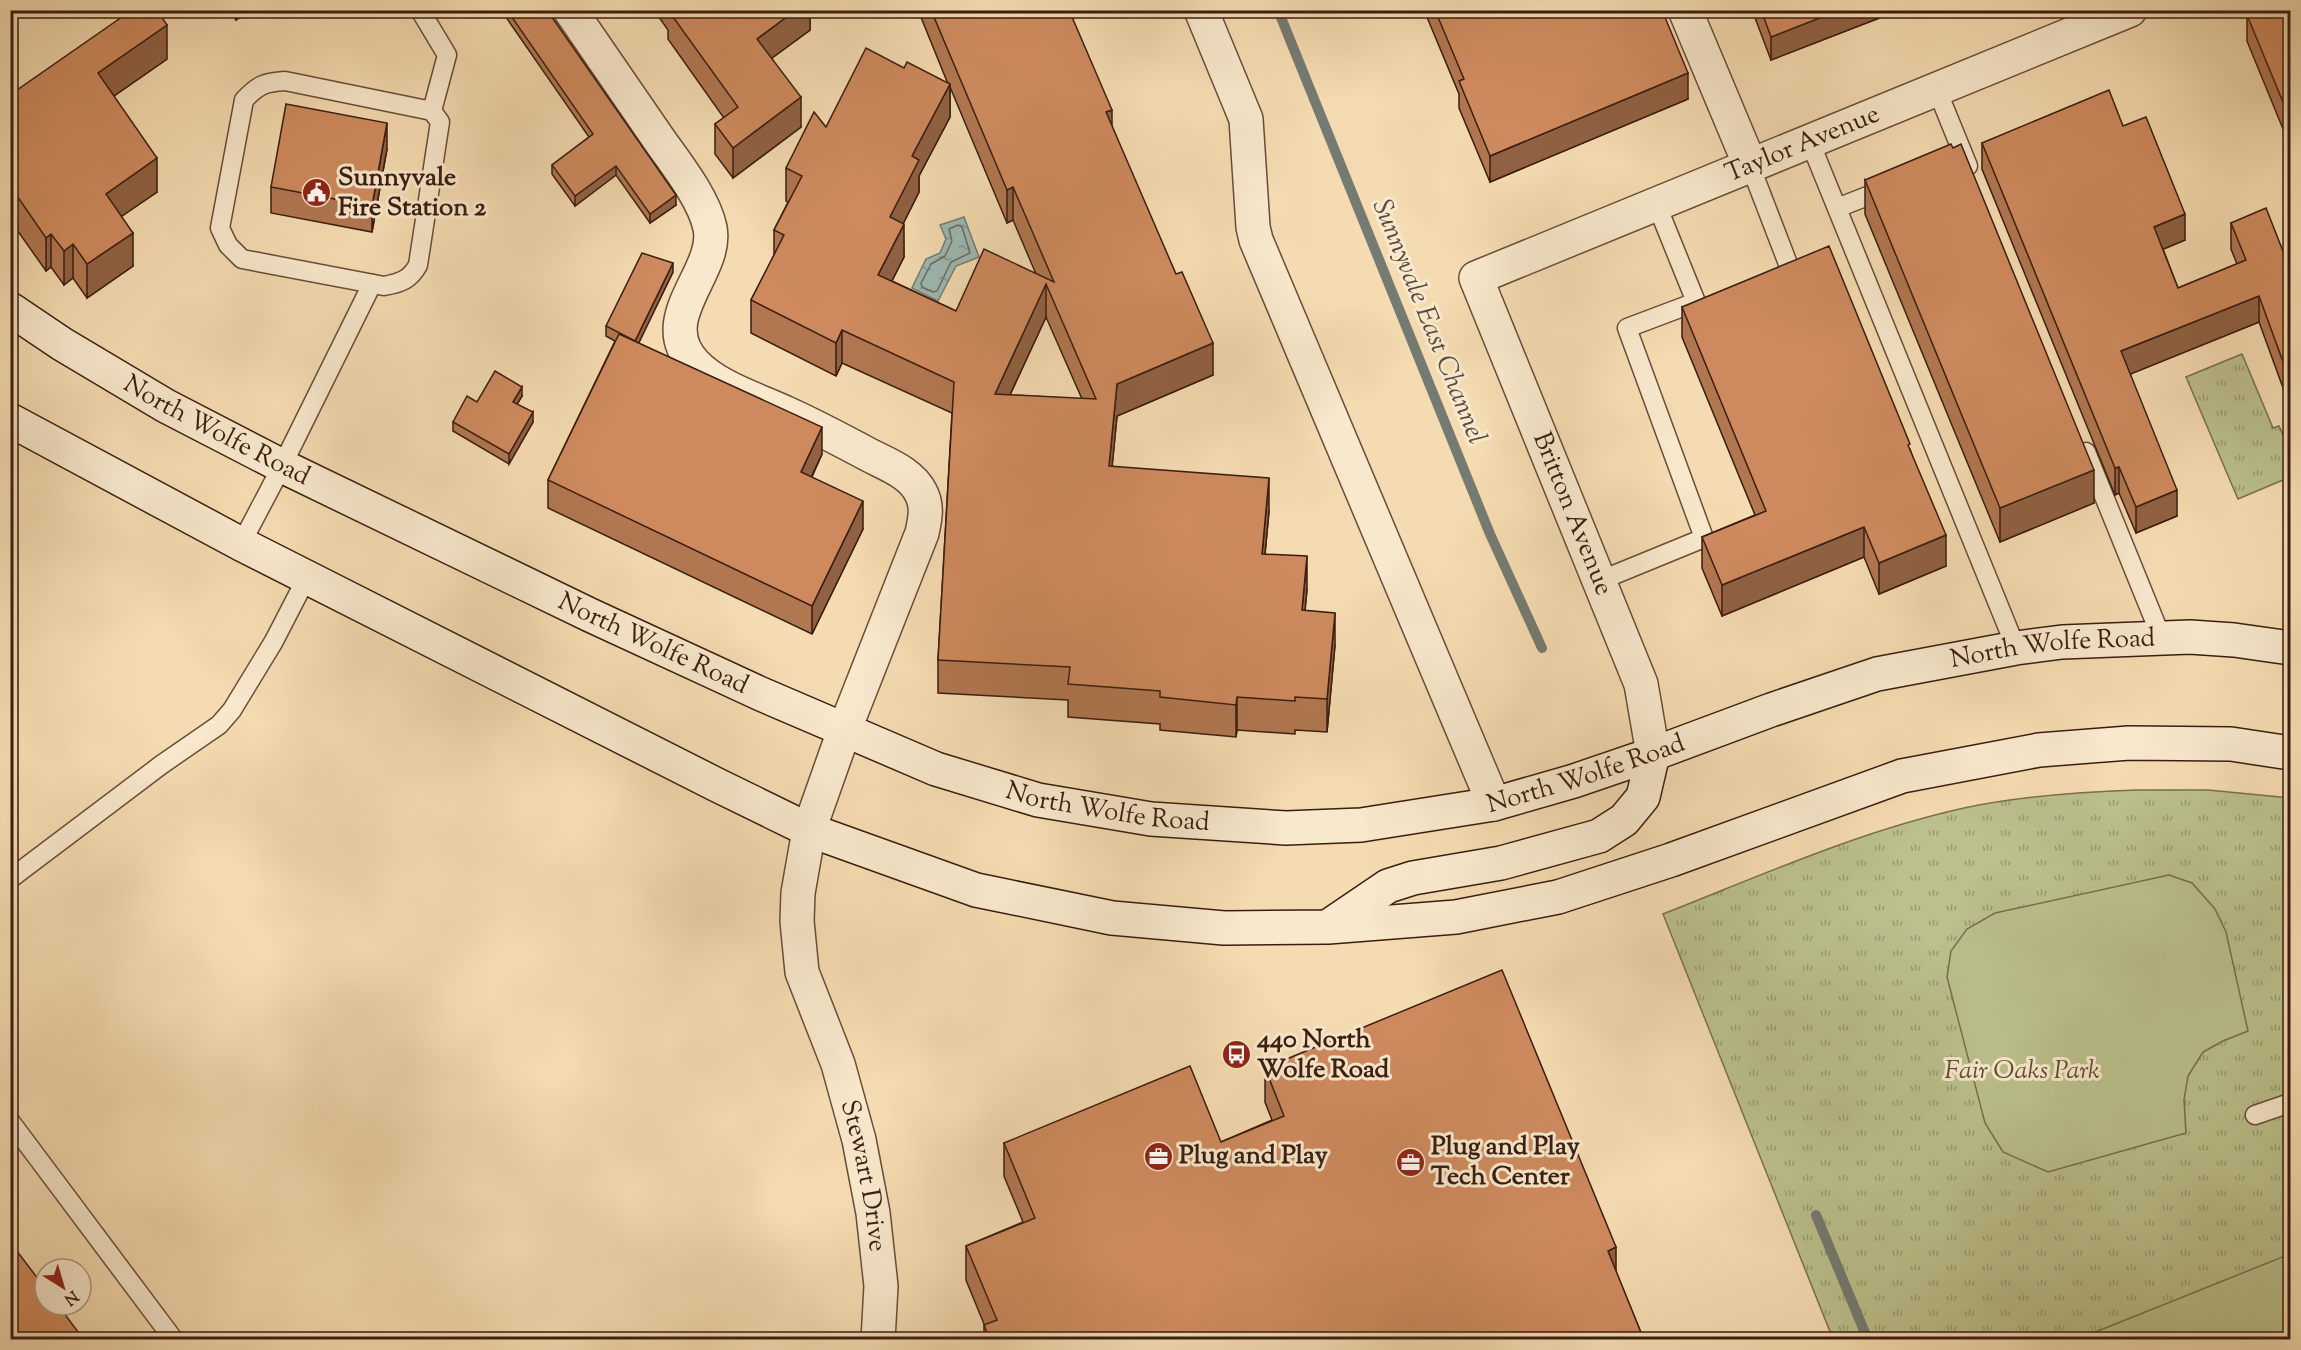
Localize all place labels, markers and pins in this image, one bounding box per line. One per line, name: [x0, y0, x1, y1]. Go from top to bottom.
place label: Sunnyvale Fire Station 2: [338, 160, 487, 227]
public building icon: Sunnyvale Fire Station 2: [301, 177, 333, 209]
place label: 440 North Wolfe Road: [1256, 1022, 1390, 1089]
bus stop icon: 440 North Wolfe Road: [1220, 1039, 1252, 1071]
place label: Plug and Play Tech Center: [1431, 1129, 1580, 1196]
place label: Plug and Play: [1179, 1138, 1328, 1175]
office icon: Plug and Play: [1142, 1140, 1174, 1172]
office icon: Plug and Play Tech Center: [1394, 1146, 1426, 1178]

